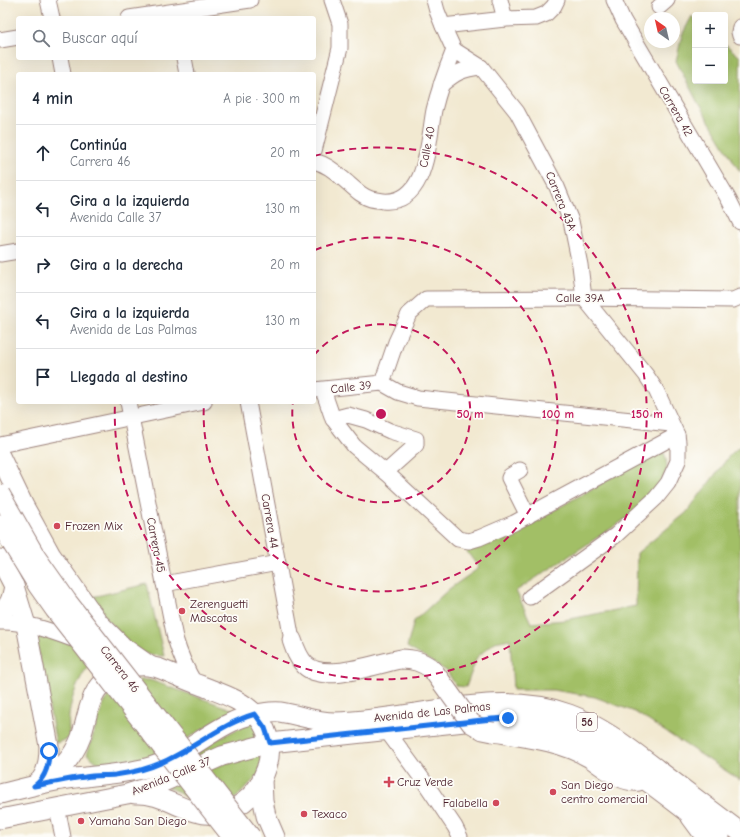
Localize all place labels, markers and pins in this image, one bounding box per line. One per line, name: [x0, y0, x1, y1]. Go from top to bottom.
centre of rings: [374, 407, 388, 421]
place label: Frozen Mix: [65, 519, 123, 533]
marker: Frozen Mix: [52, 521, 62, 531]
place label: Zerenguetti Mascotas: [190, 597, 248, 625]
marker: Zerenguetti Mascotas: [177, 606, 187, 616]
place label: Cruz Verde: [397, 775, 453, 789]
marker: Cruz Verde: [384, 777, 394, 787]
place label: San Diego centro comercial: [561, 778, 648, 806]
marker: San Diego centro comercial: [548, 787, 558, 797]
place label: Falabella: [443, 796, 488, 810]
marker: Falabella: [491, 798, 501, 808]
place label: Texaco: [312, 807, 347, 821]
marker: Texaco: [299, 809, 309, 819]
place label: Yamaha San Diego: [89, 814, 187, 828]
marker: Yamaha San Diego: [76, 816, 86, 826]

